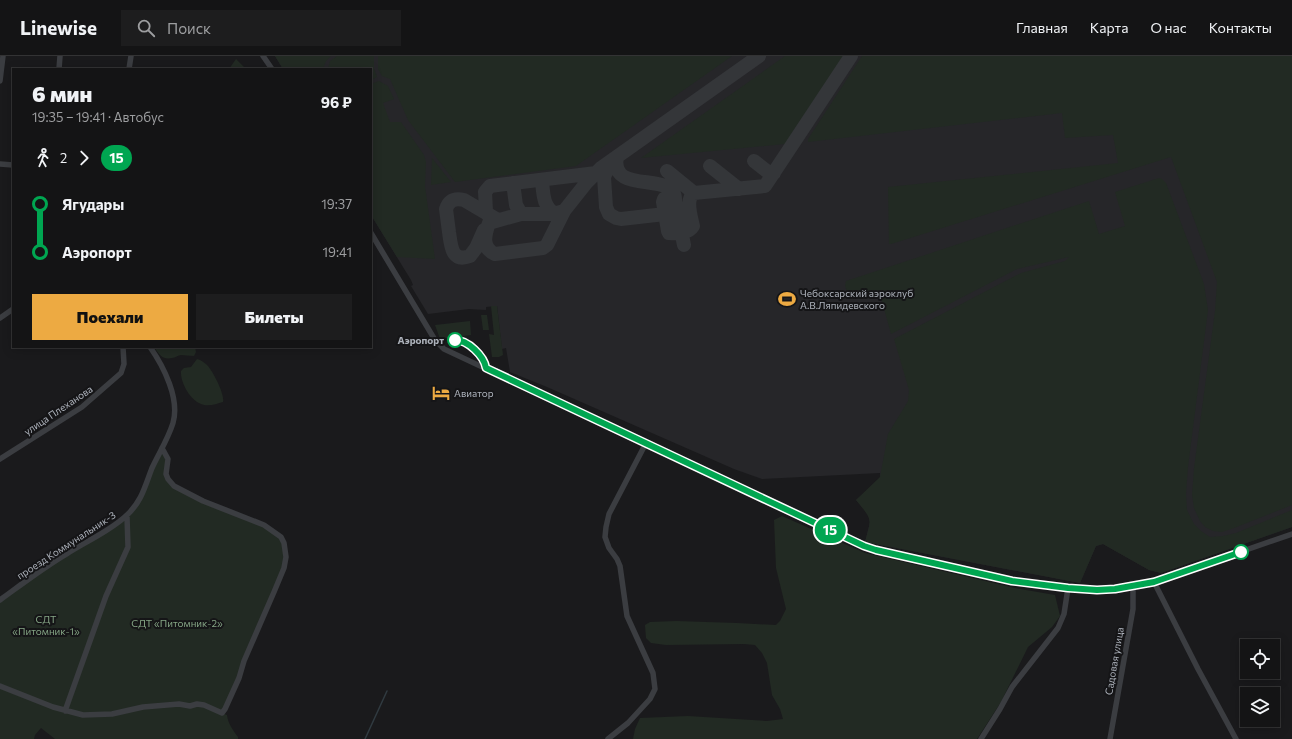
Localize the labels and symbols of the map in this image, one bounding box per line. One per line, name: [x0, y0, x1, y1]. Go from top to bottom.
place label: Чебоксарский аэроклуб А.В.Ляпидевского: [800, 287, 913, 311]
sports icon: Чебоксарский аэроклуб А.В.Ляпидевского: [777, 289, 797, 309]
marker: Аэропорт: [447, 332, 463, 348]
place label: Аэропорт: [398, 334, 444, 346]
street label: улица Плеханова: [21, 383, 95, 437]
hotel icon: Авиатор: [431, 383, 451, 403]
place label: Авиатор: [454, 387, 494, 399]
street label: проезд Коммунальник-3: [14, 508, 118, 581]
line badge: 15: [812, 517, 848, 543]
unlabelled marker: [1233, 544, 1249, 560]
park label: СДТ «Питомник-1»: [12, 613, 80, 637]
park label: СДТ «Питомник-2»: [131, 617, 223, 629]
street label: Садовая улица: [1102, 626, 1126, 696]

